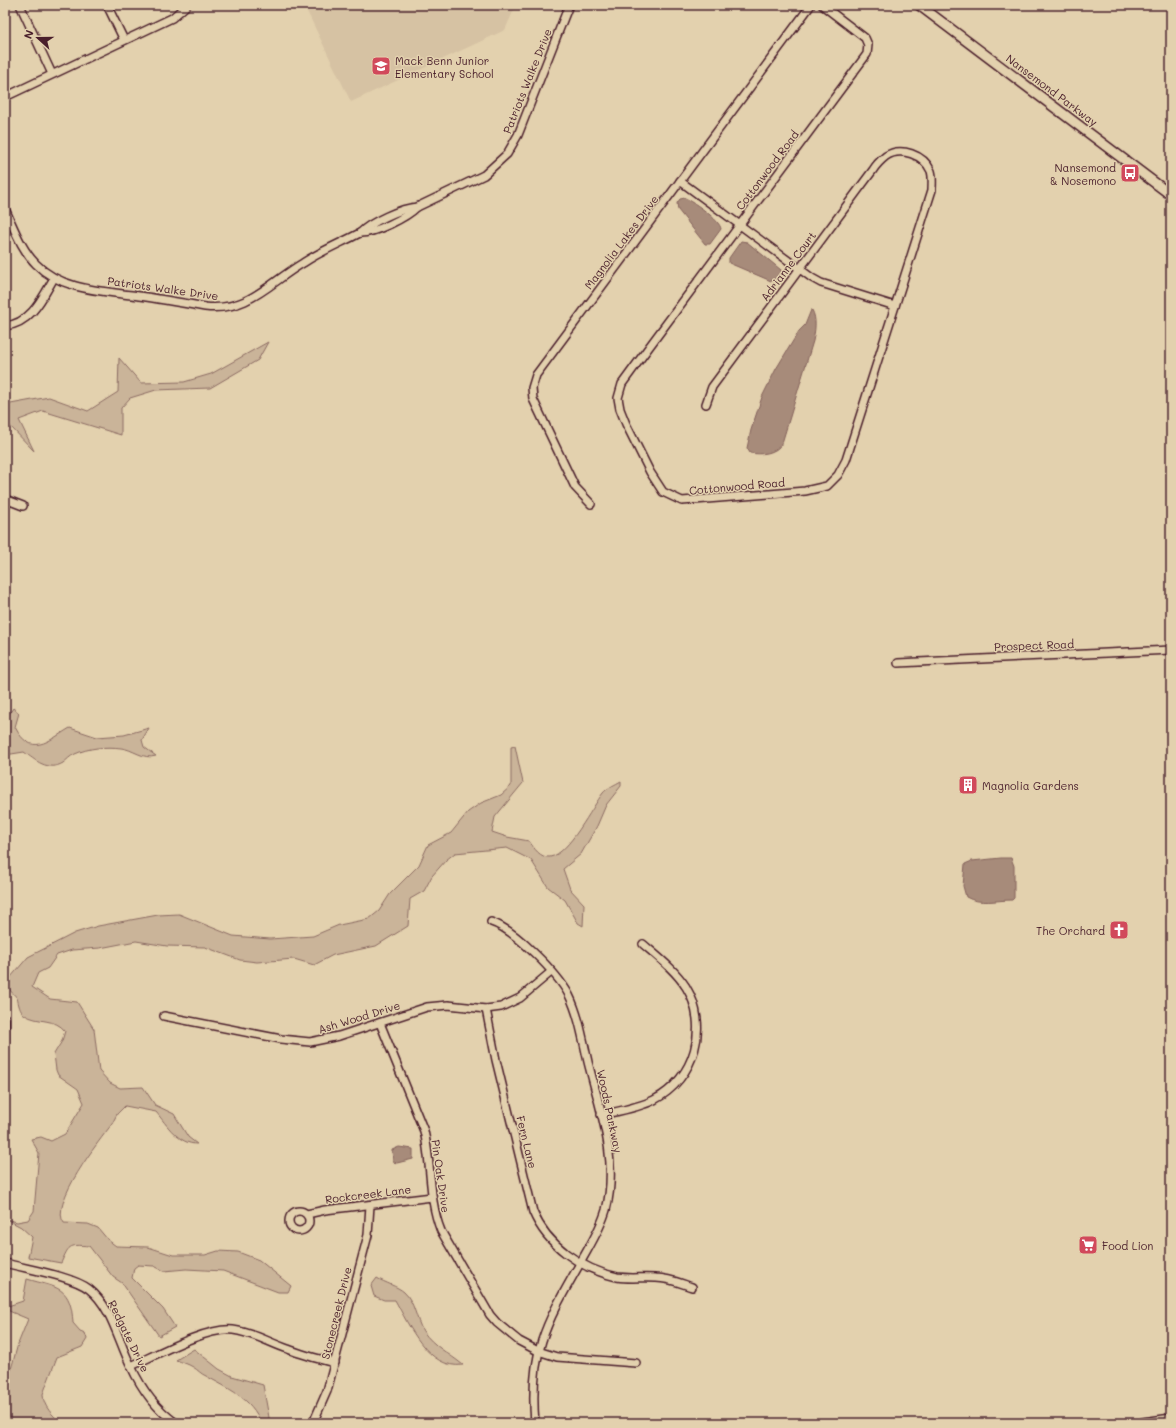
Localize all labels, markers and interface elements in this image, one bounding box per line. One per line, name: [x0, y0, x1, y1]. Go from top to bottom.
north arrow: [18, 18, 58, 58]
street label: Patriots Walke Drive: [499, 26, 555, 136]
text: N: [20, 28, 37, 41]
street label: Nansemond Parkway: [1003, 51, 1101, 130]
place label: Mack Benn Junior Elementary School: [395, 53, 494, 81]
school or university icon: Mack Benn Junior Elementary School: [370, 55, 392, 77]
street label: Cottonwood Road: [732, 127, 802, 213]
place label: Nansemond & Nosemono: [1050, 160, 1116, 188]
bus stop icon: Nansemond & Nosemono: [1119, 162, 1141, 184]
street label: Magnolia Lakes Drive: [581, 192, 662, 292]
street label: Adrianne Court: [757, 228, 819, 304]
street label: Patriots Walke Drive: [106, 273, 220, 303]
street label: Cottonwood Road: [688, 474, 786, 498]
street label: Prospect Road: [994, 636, 1074, 654]
building icon: Magnolia Gardens: [957, 774, 979, 796]
place label: Magnolia Gardens: [982, 778, 1079, 793]
church icon: The Orchard: [1108, 919, 1130, 941]
place label: The Orchard: [1036, 923, 1105, 938]
street label: Ash Wood Drive: [316, 997, 402, 1037]
street label: Woods Parkway: [594, 1068, 626, 1154]
street label: Fern Lane: [513, 1114, 541, 1170]
street label: Pin Oak Drive: [428, 1138, 454, 1214]
street label: Rockcreek Lane: [324, 1181, 412, 1207]
supermarket icon: Food Lion: [1077, 1234, 1099, 1256]
place label: Food Lion: [1102, 1238, 1153, 1253]
street label: Stonecreek Drive: [317, 1265, 355, 1361]
street label: Redgate Drive: [105, 1298, 153, 1375]

